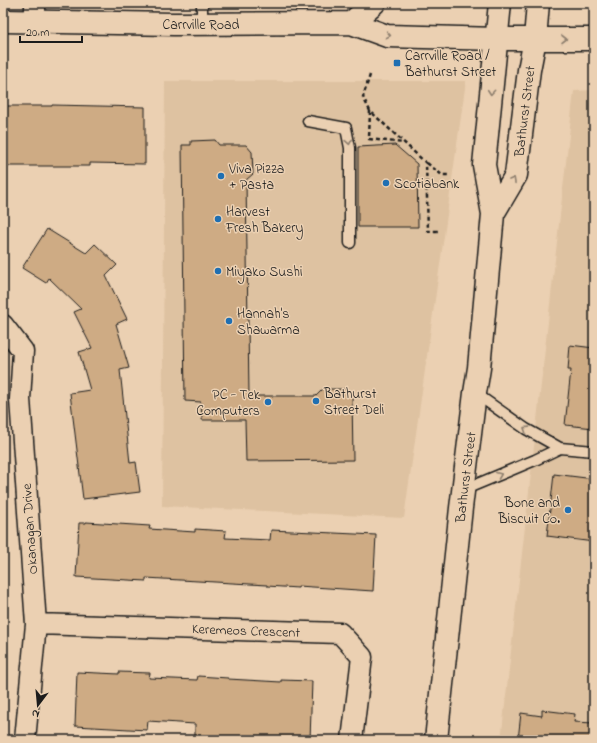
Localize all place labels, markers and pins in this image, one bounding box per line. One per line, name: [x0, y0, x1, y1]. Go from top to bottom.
place label: Carrville Road / Bathurst Street: [404, 46, 497, 83]
marker: Carrville Road / Bathurst Street: [392, 58, 402, 68]
place label: Viva Pizza + Pasta: [228, 159, 284, 196]
marker: Viva Pizza + Pasta: [216, 171, 226, 181]
place label: Scotiabank: [394, 174, 460, 195]
marker: Scotiabank: [381, 178, 391, 188]
place label: Harvest Fresh Bakery: [225, 202, 304, 240]
marker: Harvest Fresh Bakery: [213, 214, 223, 224]
place label: Miyako Sushi: [226, 262, 303, 284]
marker: Miyako Sushi: [213, 266, 223, 276]
place label: Hannah's Shawarma: [237, 304, 300, 341]
marker: Hannah's Shawarma: [224, 316, 234, 326]
place label: Bathurst Street Deli: [323, 384, 384, 421]
place label: PC - Tek Computers: [196, 385, 261, 422]
marker: Bathurst Street Deli: [311, 396, 321, 406]
marker: PC - Tek Computers: [263, 397, 273, 407]
place label: Bone and Biscuit Co.: [497, 493, 560, 530]
marker: Bone and Biscuit Co.: [563, 505, 573, 515]

